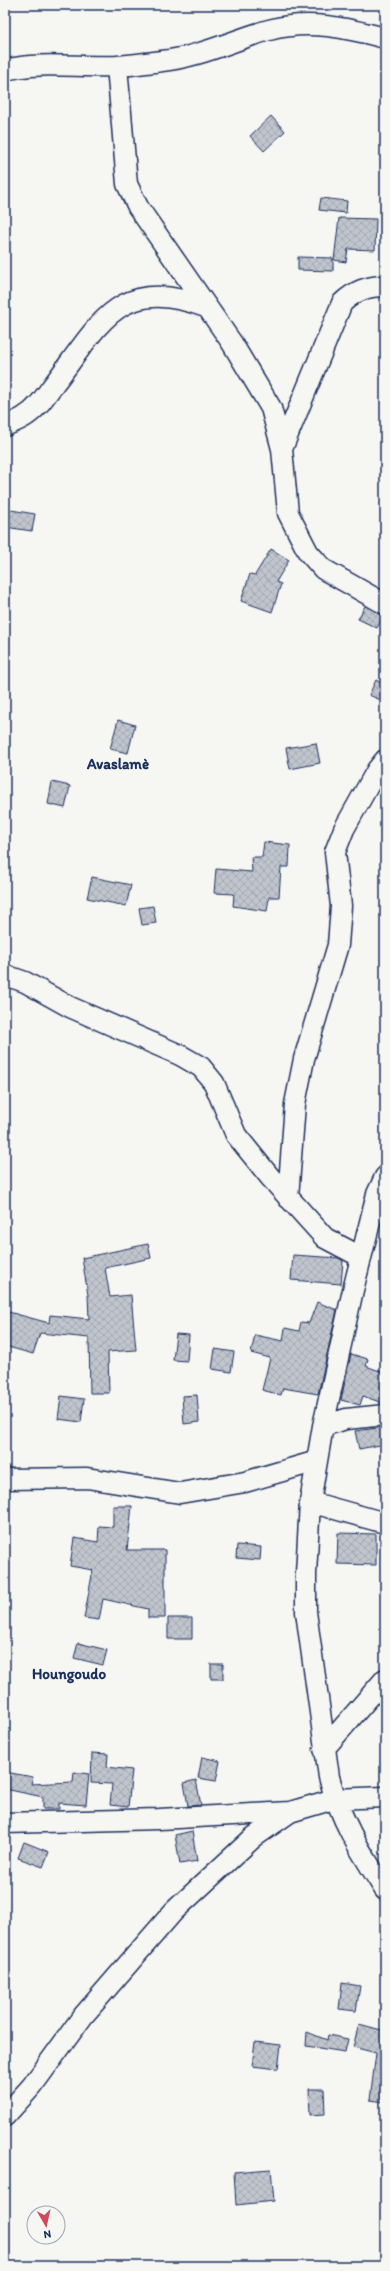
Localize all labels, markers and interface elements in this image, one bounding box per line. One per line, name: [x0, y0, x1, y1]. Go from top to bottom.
district label: Avaslamè: [86, 755, 149, 773]
district label: Houngoudo: [32, 1665, 106, 1684]
north arrow: [26, 2205, 66, 2245]
text: N: [43, 2227, 52, 2241]

